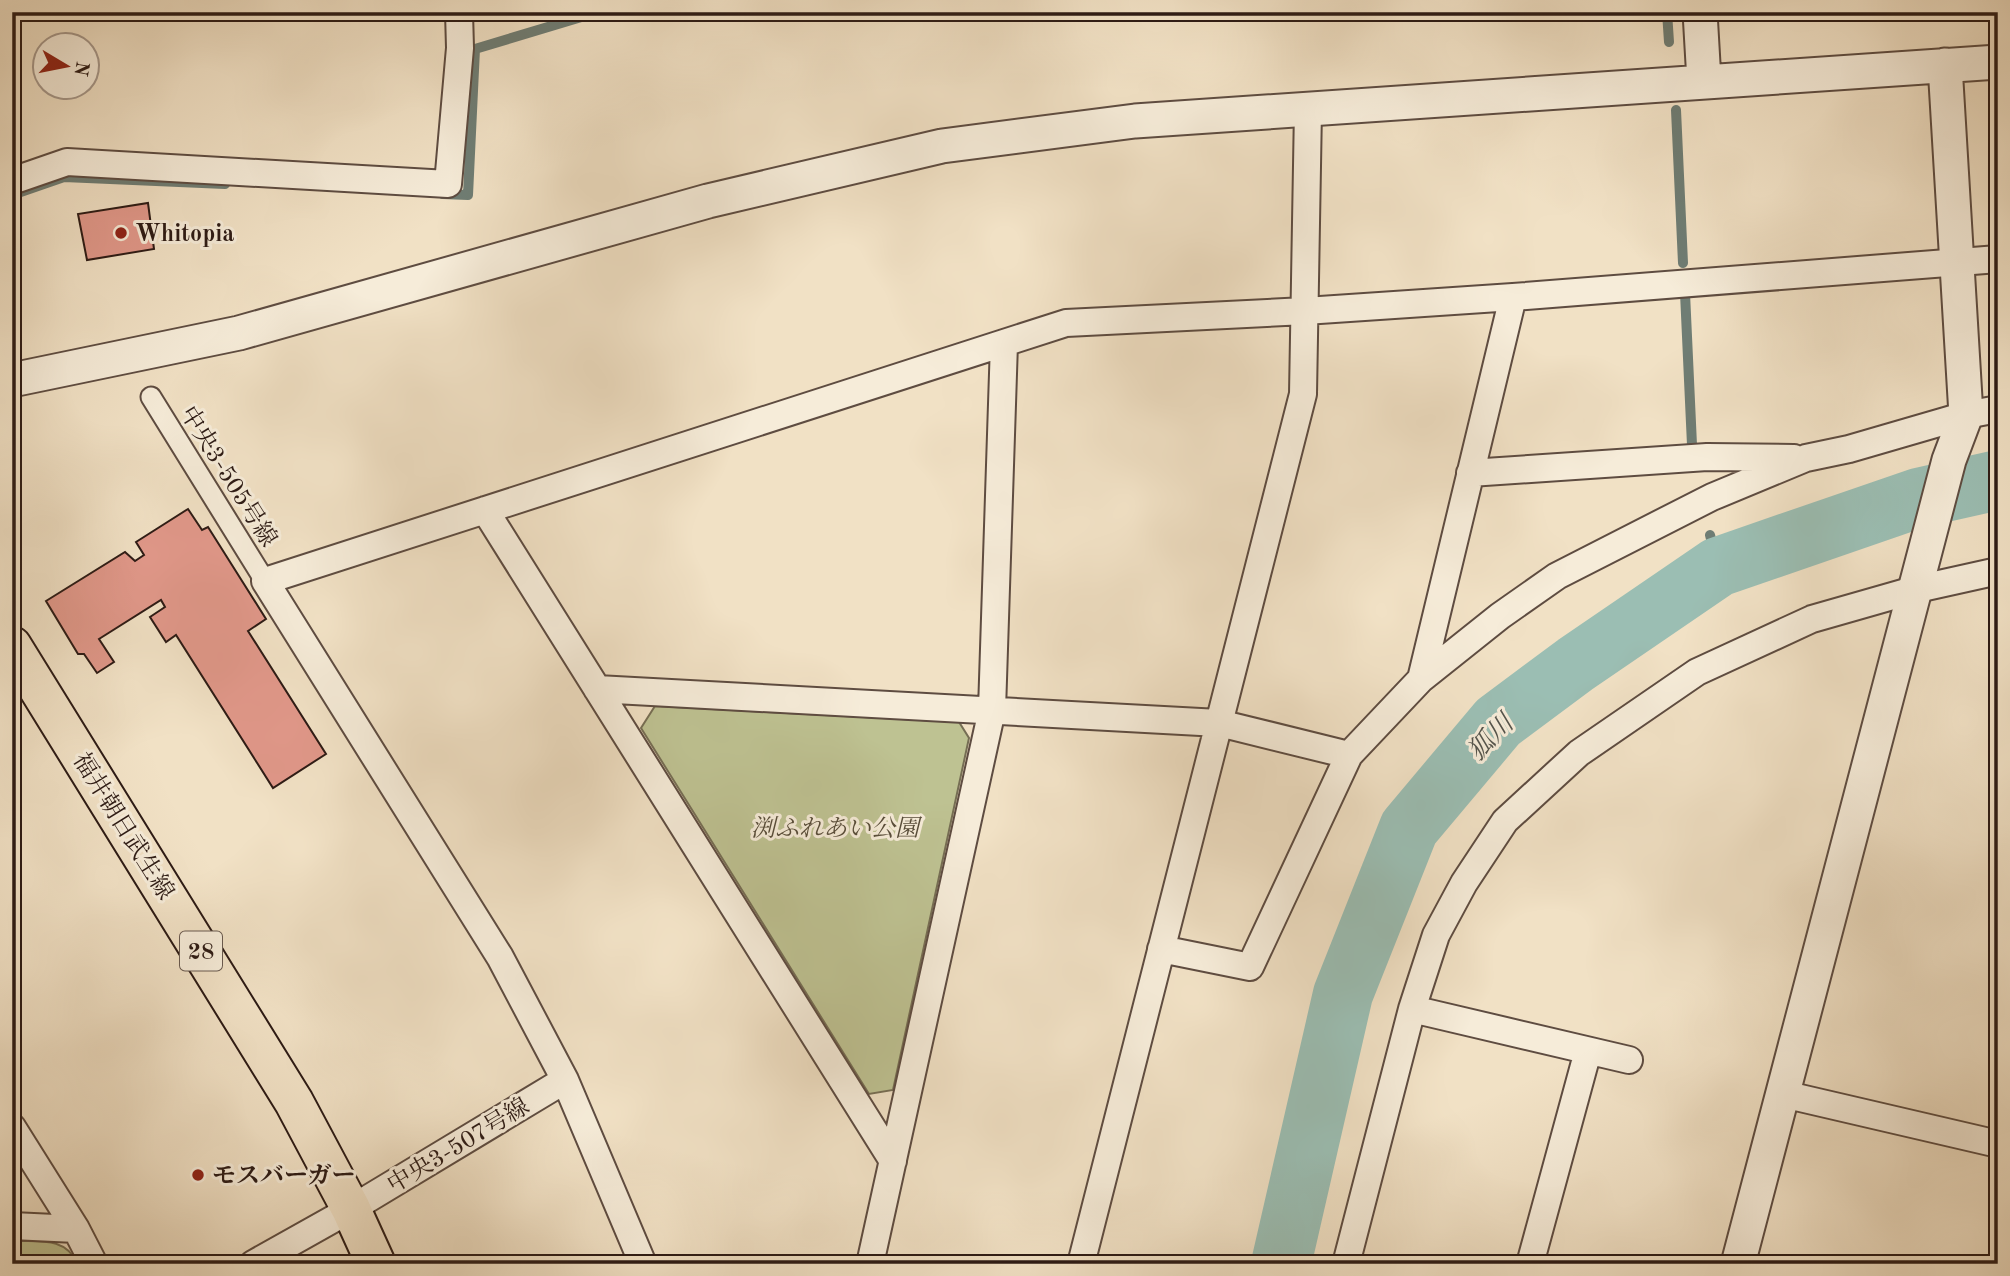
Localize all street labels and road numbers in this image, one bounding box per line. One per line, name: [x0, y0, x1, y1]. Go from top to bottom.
street label: 中央3-505号線: [175, 401, 283, 552]
street label: 福井朝日武生線: [68, 748, 180, 905]
road number: 28: [180, 932, 222, 970]
street label: 中央3-507号線: [382, 1093, 534, 1198]

